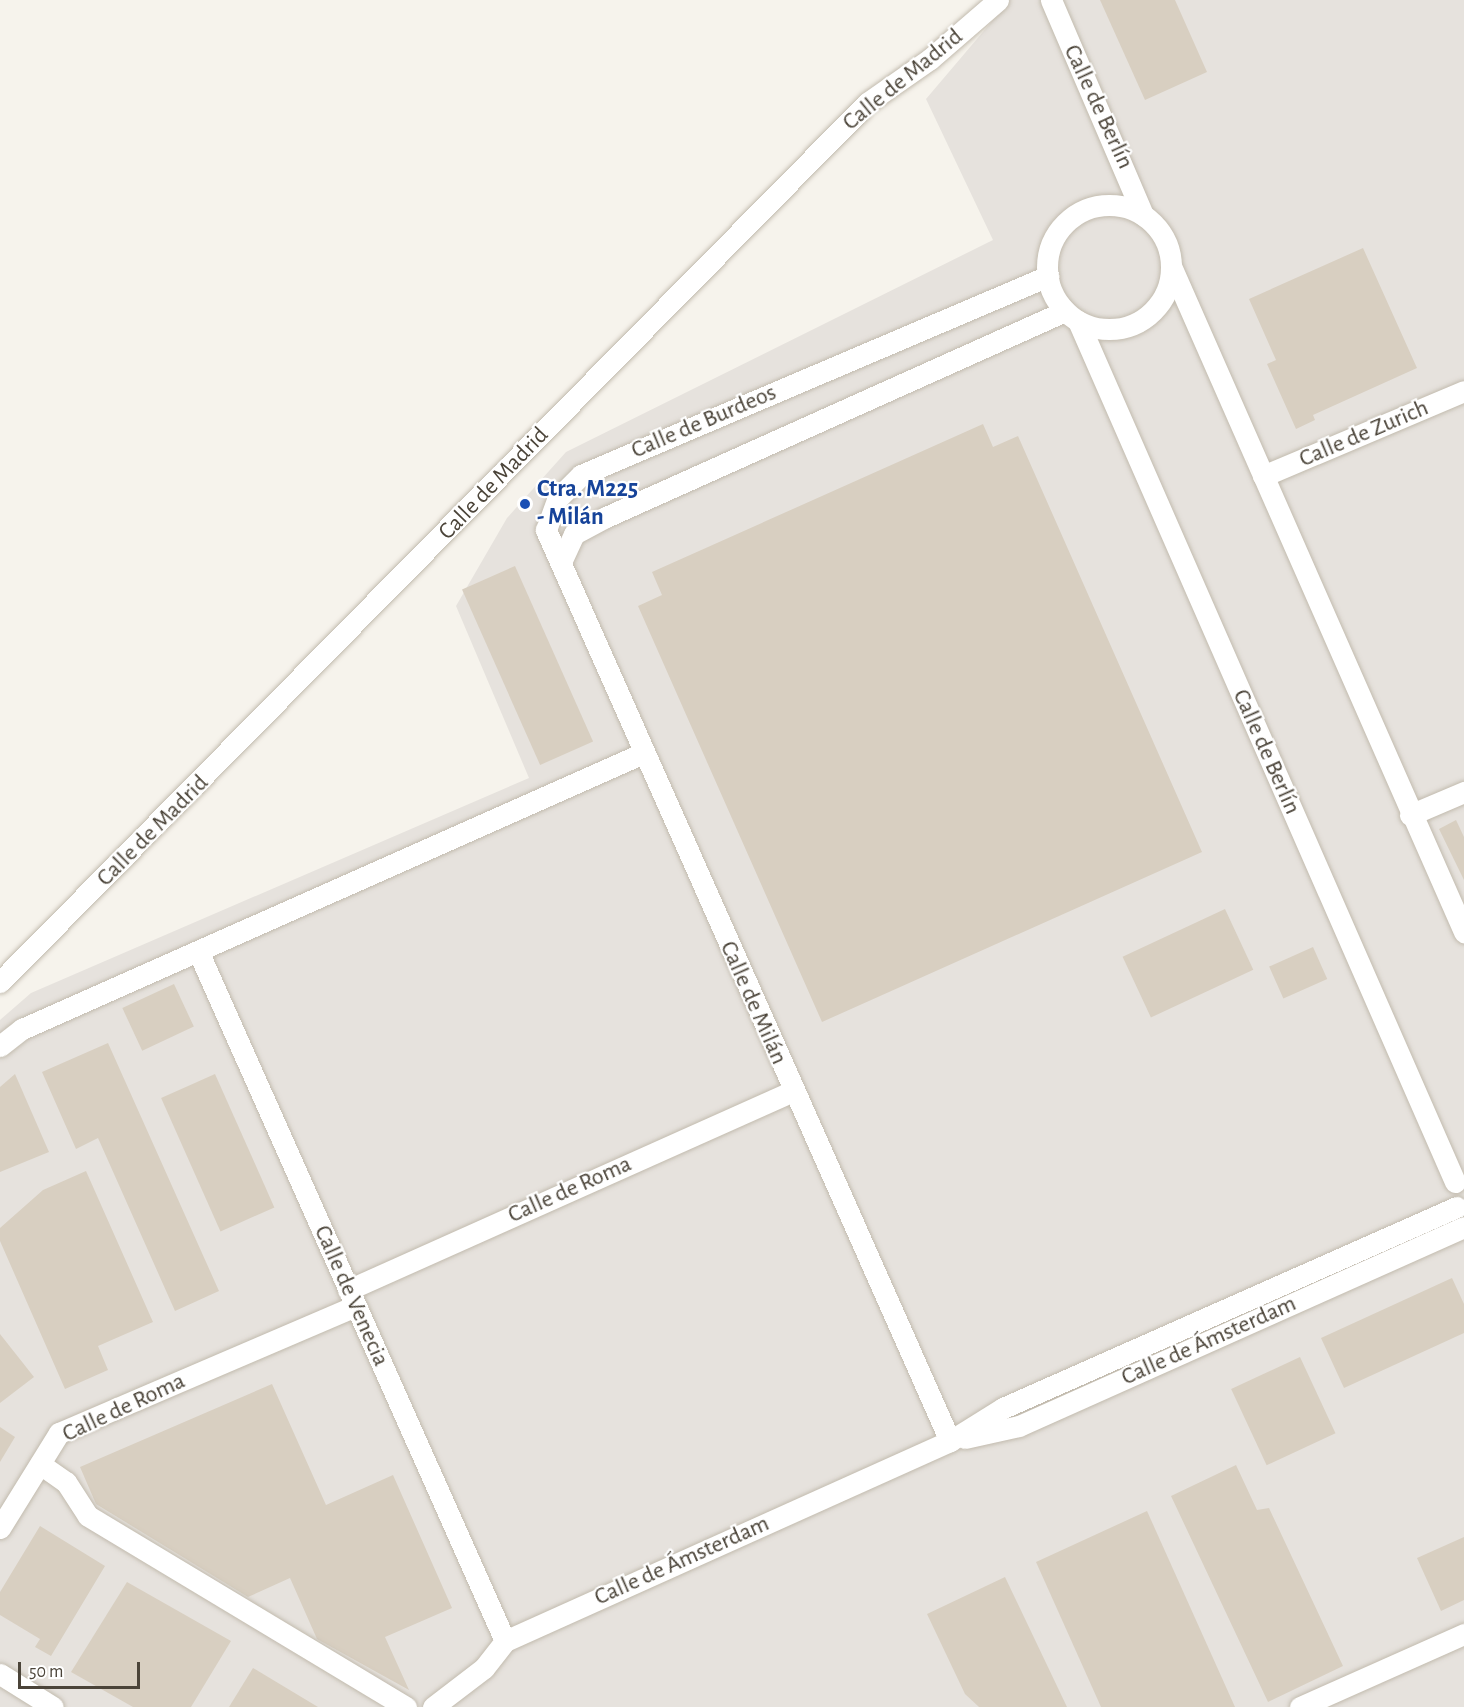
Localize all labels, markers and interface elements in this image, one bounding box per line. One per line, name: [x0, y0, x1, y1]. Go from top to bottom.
street label: Calle de Madrid: [837, 23, 969, 137]
street label: Calle de Berlín: [1057, 40, 1139, 174]
street label: Calle de Burdeos: [627, 379, 781, 465]
street label: Calle de Zurich: [1295, 394, 1433, 474]
street label: Calle de Madrid: [433, 421, 555, 547]
place label: Ctra. M225 - Milán: [537, 476, 638, 532]
marker: Ctra. M225 - Milán: [518, 497, 532, 511]
street label: Calle de Berlín: [1226, 685, 1306, 819]
street label: Calle de Madrid: [91, 769, 215, 893]
street label: Calle de Milán: [713, 937, 793, 1069]
street label: Calle de Roma: [504, 1150, 636, 1230]
street label: Calle de Venecia: [307, 1221, 395, 1371]
street label: Calle de Ámsterdam: [1117, 1290, 1301, 1392]
street label: Calle de Roma: [58, 1367, 190, 1449]
street label: Calle de Ámsterdam: [590, 1510, 774, 1612]
scale bar: [21, 1650, 142, 1688]
text: 50 m: [29, 1663, 63, 1681]

